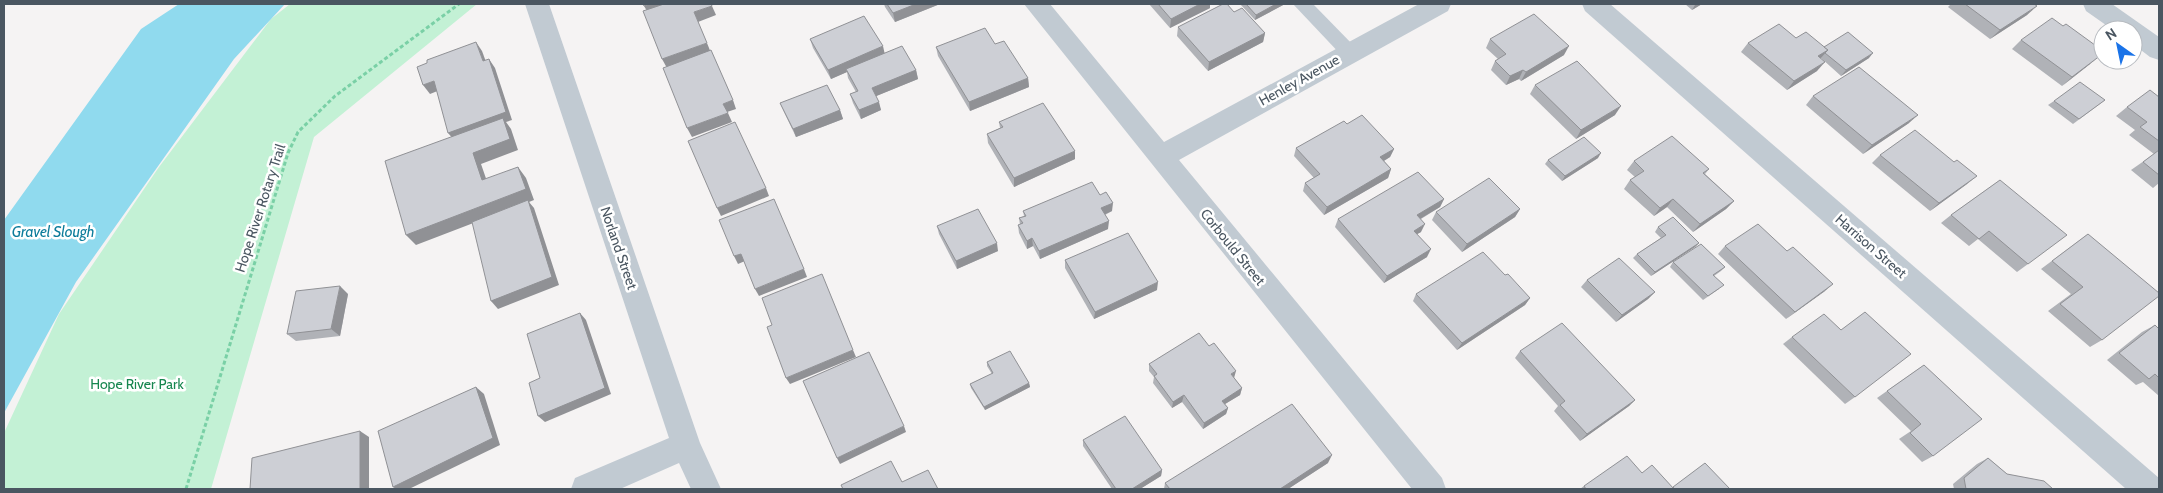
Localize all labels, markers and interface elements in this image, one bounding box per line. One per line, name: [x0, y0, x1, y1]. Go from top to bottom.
north arrow: [2093, 20, 2143, 70]
text: N: [2102, 24, 2120, 44]
street label: Henley Avenue: [1255, 50, 1343, 110]
street label: Hope River Rotary Trail: [231, 141, 289, 274]
street label: Norland Street: [596, 204, 642, 292]
street label: Corbould Street: [1197, 205, 1270, 289]
street label: Harrison Street: [1832, 210, 1911, 282]
water label: Gravel Slough: [12, 223, 94, 241]
park label: Hope River Park: [90, 375, 184, 393]

